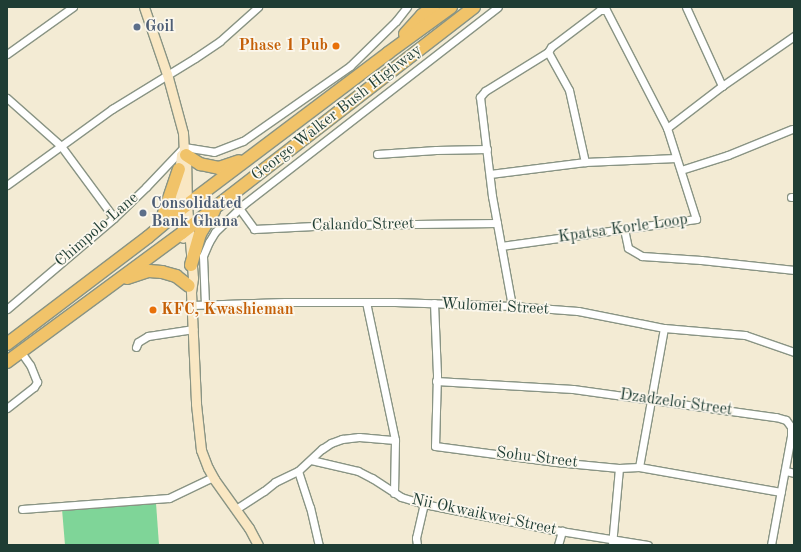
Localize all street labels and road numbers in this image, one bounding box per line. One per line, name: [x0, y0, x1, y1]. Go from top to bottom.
street label: George Walker Bush Highway: [248, 41, 426, 185]
street label: Chimpolo Lane: [51, 189, 143, 271]
street label: Kpatsa Korle Loop: [557, 210, 689, 248]
street label: Calando Street: [312, 215, 414, 235]
street label: Wulomei Street: [440, 295, 550, 319]
street label: Dzadzeloi Street: [618, 386, 734, 420]
street label: Sohu Street: [495, 443, 579, 473]
street label: Nii Okwaikwei Street: [410, 490, 558, 540]

